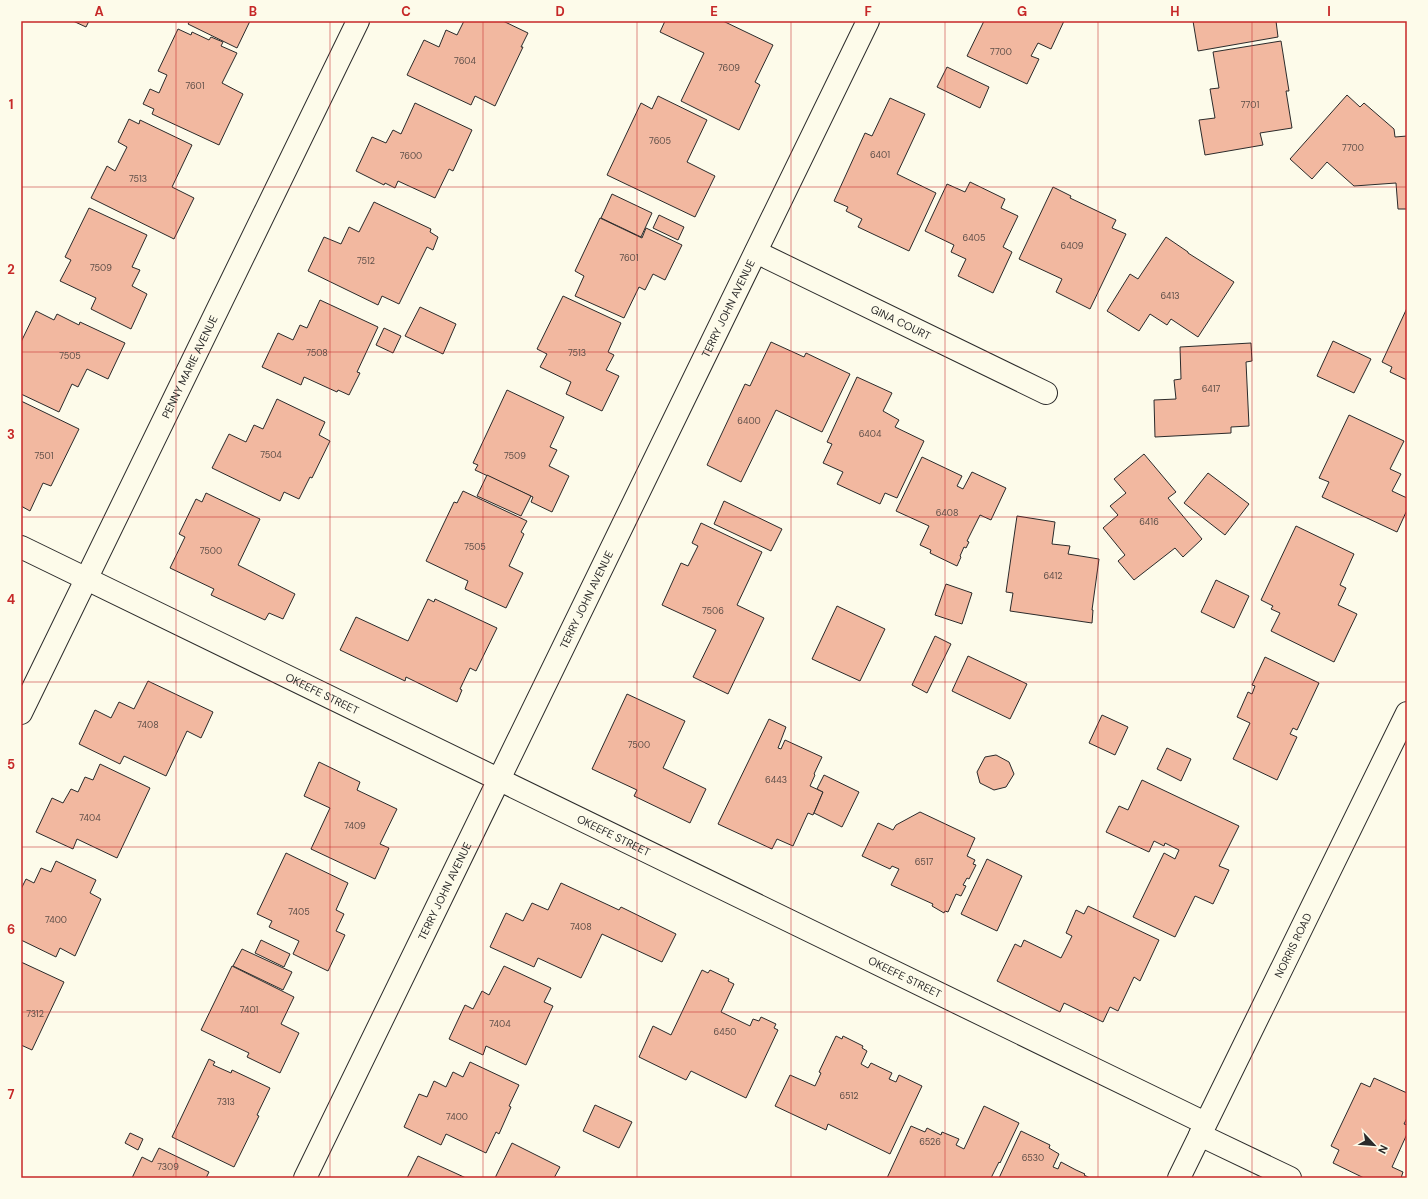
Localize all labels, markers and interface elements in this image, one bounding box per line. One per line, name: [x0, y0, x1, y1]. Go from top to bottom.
text: A: [94, 3, 104, 20]
text: B: [249, 3, 257, 20]
text: C: [401, 3, 411, 20]
text: D: [555, 3, 565, 20]
text: E: [710, 3, 718, 20]
text: F: [864, 3, 872, 20]
text: G: [1017, 3, 1027, 20]
text: H: [1170, 3, 1180, 20]
text: I: [1327, 3, 1331, 20]
house number: 7700: [990, 46, 1012, 58]
house number: 7604: [454, 55, 476, 67]
house number: 7609: [718, 62, 740, 74]
house number: 7601: [185, 80, 205, 92]
text: 1: [9, 96, 13, 113]
house number: 7701: [1241, 99, 1259, 111]
house number: 7605: [649, 135, 671, 147]
house number: 7700: [1342, 142, 1364, 154]
house number: 6401: [870, 149, 890, 161]
house number: 7600: [400, 150, 422, 162]
house number: 7513: [129, 173, 147, 185]
house number: 6405: [963, 232, 985, 244]
house number: 6409: [1061, 240, 1084, 252]
house number: 7601: [619, 252, 639, 264]
house number: 7512: [357, 255, 375, 267]
street label: TERRY JOHN AVENUE: [698, 257, 758, 360]
text: 2: [7, 261, 15, 278]
house number: 7509: [90, 262, 112, 274]
house number: 6413: [1160, 290, 1180, 302]
street label: GINA COURT: [868, 302, 933, 343]
street label: PENNY MARIE AVENUE: [159, 313, 221, 421]
house number: 7508: [306, 347, 328, 359]
house number: 7513: [568, 347, 586, 359]
house number: 7505: [59, 350, 81, 362]
house number: 6417: [1202, 383, 1221, 395]
house number: 6400: [737, 415, 761, 427]
text: 3: [7, 426, 15, 443]
house number: 6404: [859, 428, 882, 440]
house number: 7504: [260, 449, 282, 461]
house number: 7501: [35, 450, 54, 462]
house number: 7509: [504, 450, 526, 462]
house number: 6408: [936, 507, 958, 519]
house number: 6416: [1139, 516, 1159, 528]
house number: 7505: [464, 541, 486, 553]
house number: 7500: [200, 545, 222, 557]
street label: TERRY JOHN AVENUE: [557, 548, 616, 651]
house number: 6412: [1043, 570, 1063, 582]
text: 4: [7, 591, 15, 608]
house number: 7506: [702, 605, 724, 617]
street label: OKEEFE STREET: [283, 670, 361, 717]
house number: 7408: [137, 719, 159, 731]
house number: 7500: [628, 739, 650, 751]
text: 5: [7, 756, 15, 773]
house number: 6443: [765, 774, 787, 786]
house number: 7404: [79, 812, 101, 824]
street label: OKEEFE STREET: [575, 812, 653, 859]
house number: 7409: [344, 820, 366, 832]
street label: TERRY JOHN AVENUE: [415, 840, 474, 943]
house number: 6517: [915, 856, 933, 868]
house number: 7405: [288, 906, 310, 918]
street label: NORRIS ROAD: [1271, 910, 1315, 980]
house number: 7400: [45, 914, 67, 926]
text: 6: [7, 921, 15, 938]
house number: 7408: [570, 921, 592, 933]
street label: OKEEFE STREET: [866, 953, 944, 1001]
house number: 7401: [240, 1004, 259, 1016]
house number: 7312: [26, 1008, 44, 1020]
house number: 7404: [489, 1018, 511, 1030]
house number: 6450: [714, 1026, 736, 1038]
text: 7: [8, 1086, 15, 1103]
house number: 6512: [840, 1090, 858, 1102]
house number: 7313: [217, 1096, 235, 1108]
house number: 7400: [446, 1111, 468, 1123]
north arrow: [1354, 1125, 1394, 1165]
house number: 6526: [919, 1136, 941, 1148]
text: N: [1375, 1143, 1391, 1156]
house number: 6530: [1022, 1152, 1044, 1164]
house number: 7309: [157, 1161, 179, 1173]

